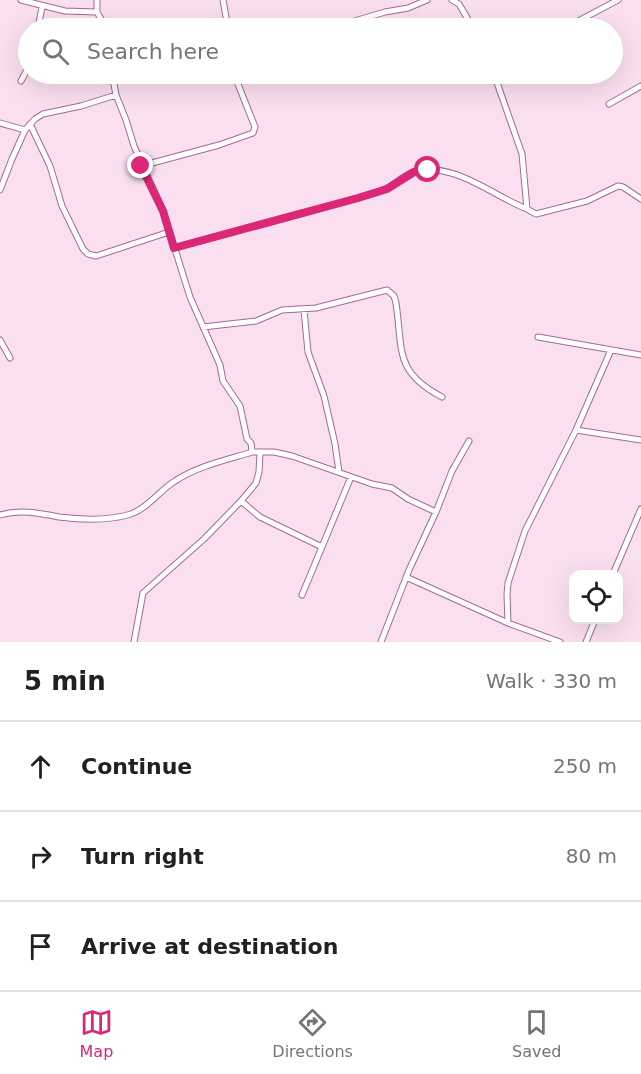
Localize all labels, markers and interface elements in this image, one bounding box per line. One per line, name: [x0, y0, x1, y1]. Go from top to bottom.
search box: [18, 18, 623, 84]
icon: search: [39, 35, 72, 68]
text: Search here: [87, 39, 219, 64]
route end: [127, 152, 153, 178]
route start: [414, 156, 440, 182]
map controls: [569, 570, 623, 624]
button: locate: [569, 570, 623, 624]
text: 5 min: [24, 666, 106, 696]
text: Walk · 330 m: [486, 669, 617, 693]
icon: ahead: [24, 750, 57, 783]
text: Continue: [81, 754, 192, 779]
text: 250 m: [553, 754, 617, 778]
icon: right: [24, 840, 57, 873]
text: Turn right: [81, 844, 204, 869]
text: 80 m: [566, 844, 617, 868]
icon: arrive: [24, 930, 57, 963]
text: Arrive at destination: [81, 934, 338, 959]
tab: Map: [80, 1006, 113, 1061]
tab: Directions: [272, 1006, 353, 1061]
tab: Saved: [512, 1006, 561, 1061]

